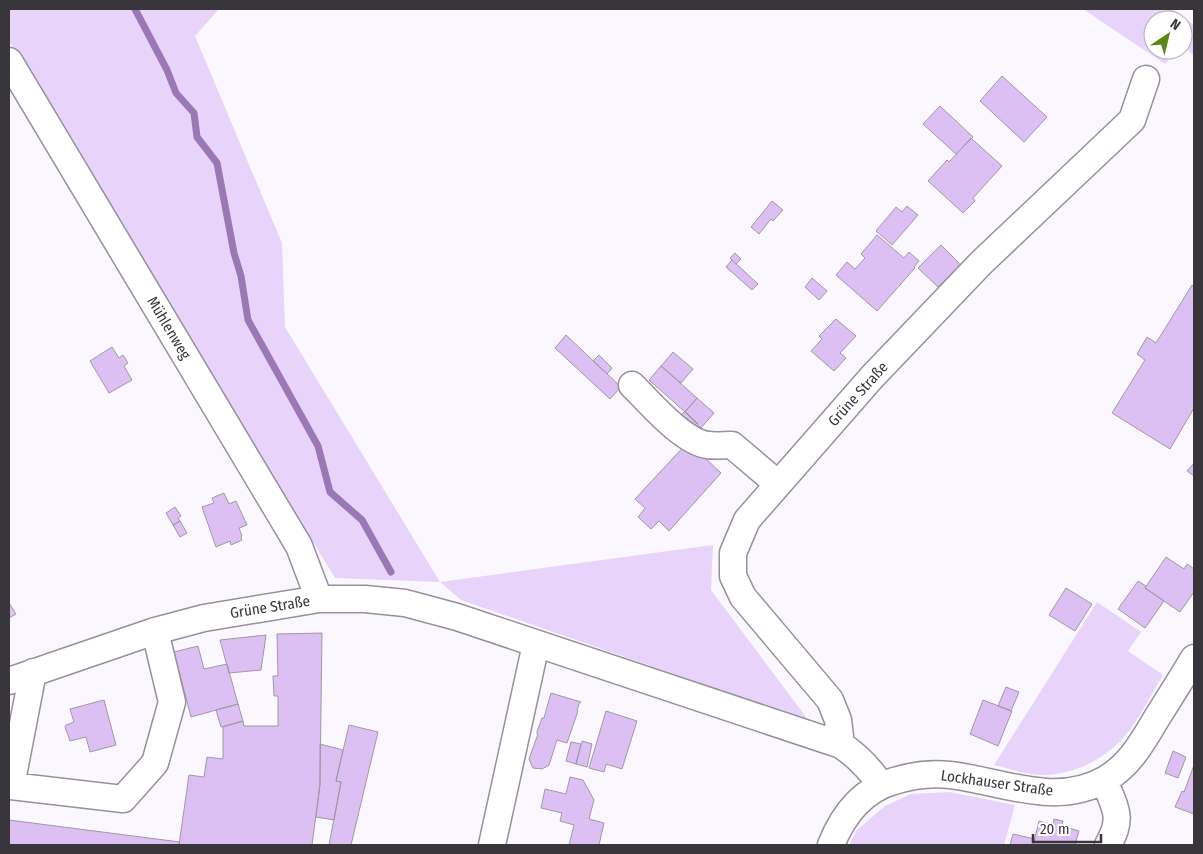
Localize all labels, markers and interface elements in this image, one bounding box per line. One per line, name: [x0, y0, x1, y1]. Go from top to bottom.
north arrow: [1143, 10, 1193, 60]
text: N: [1167, 15, 1183, 34]
street label: Mühlenweg: [143, 293, 195, 363]
street label: Grüne Straße: [824, 358, 892, 430]
street label: Grüne Straße: [229, 592, 311, 622]
street label: Lockhauser Straße: [940, 766, 1054, 800]
scale bar: [1033, 812, 1100, 844]
text: 20 m: [1040, 820, 1070, 838]

